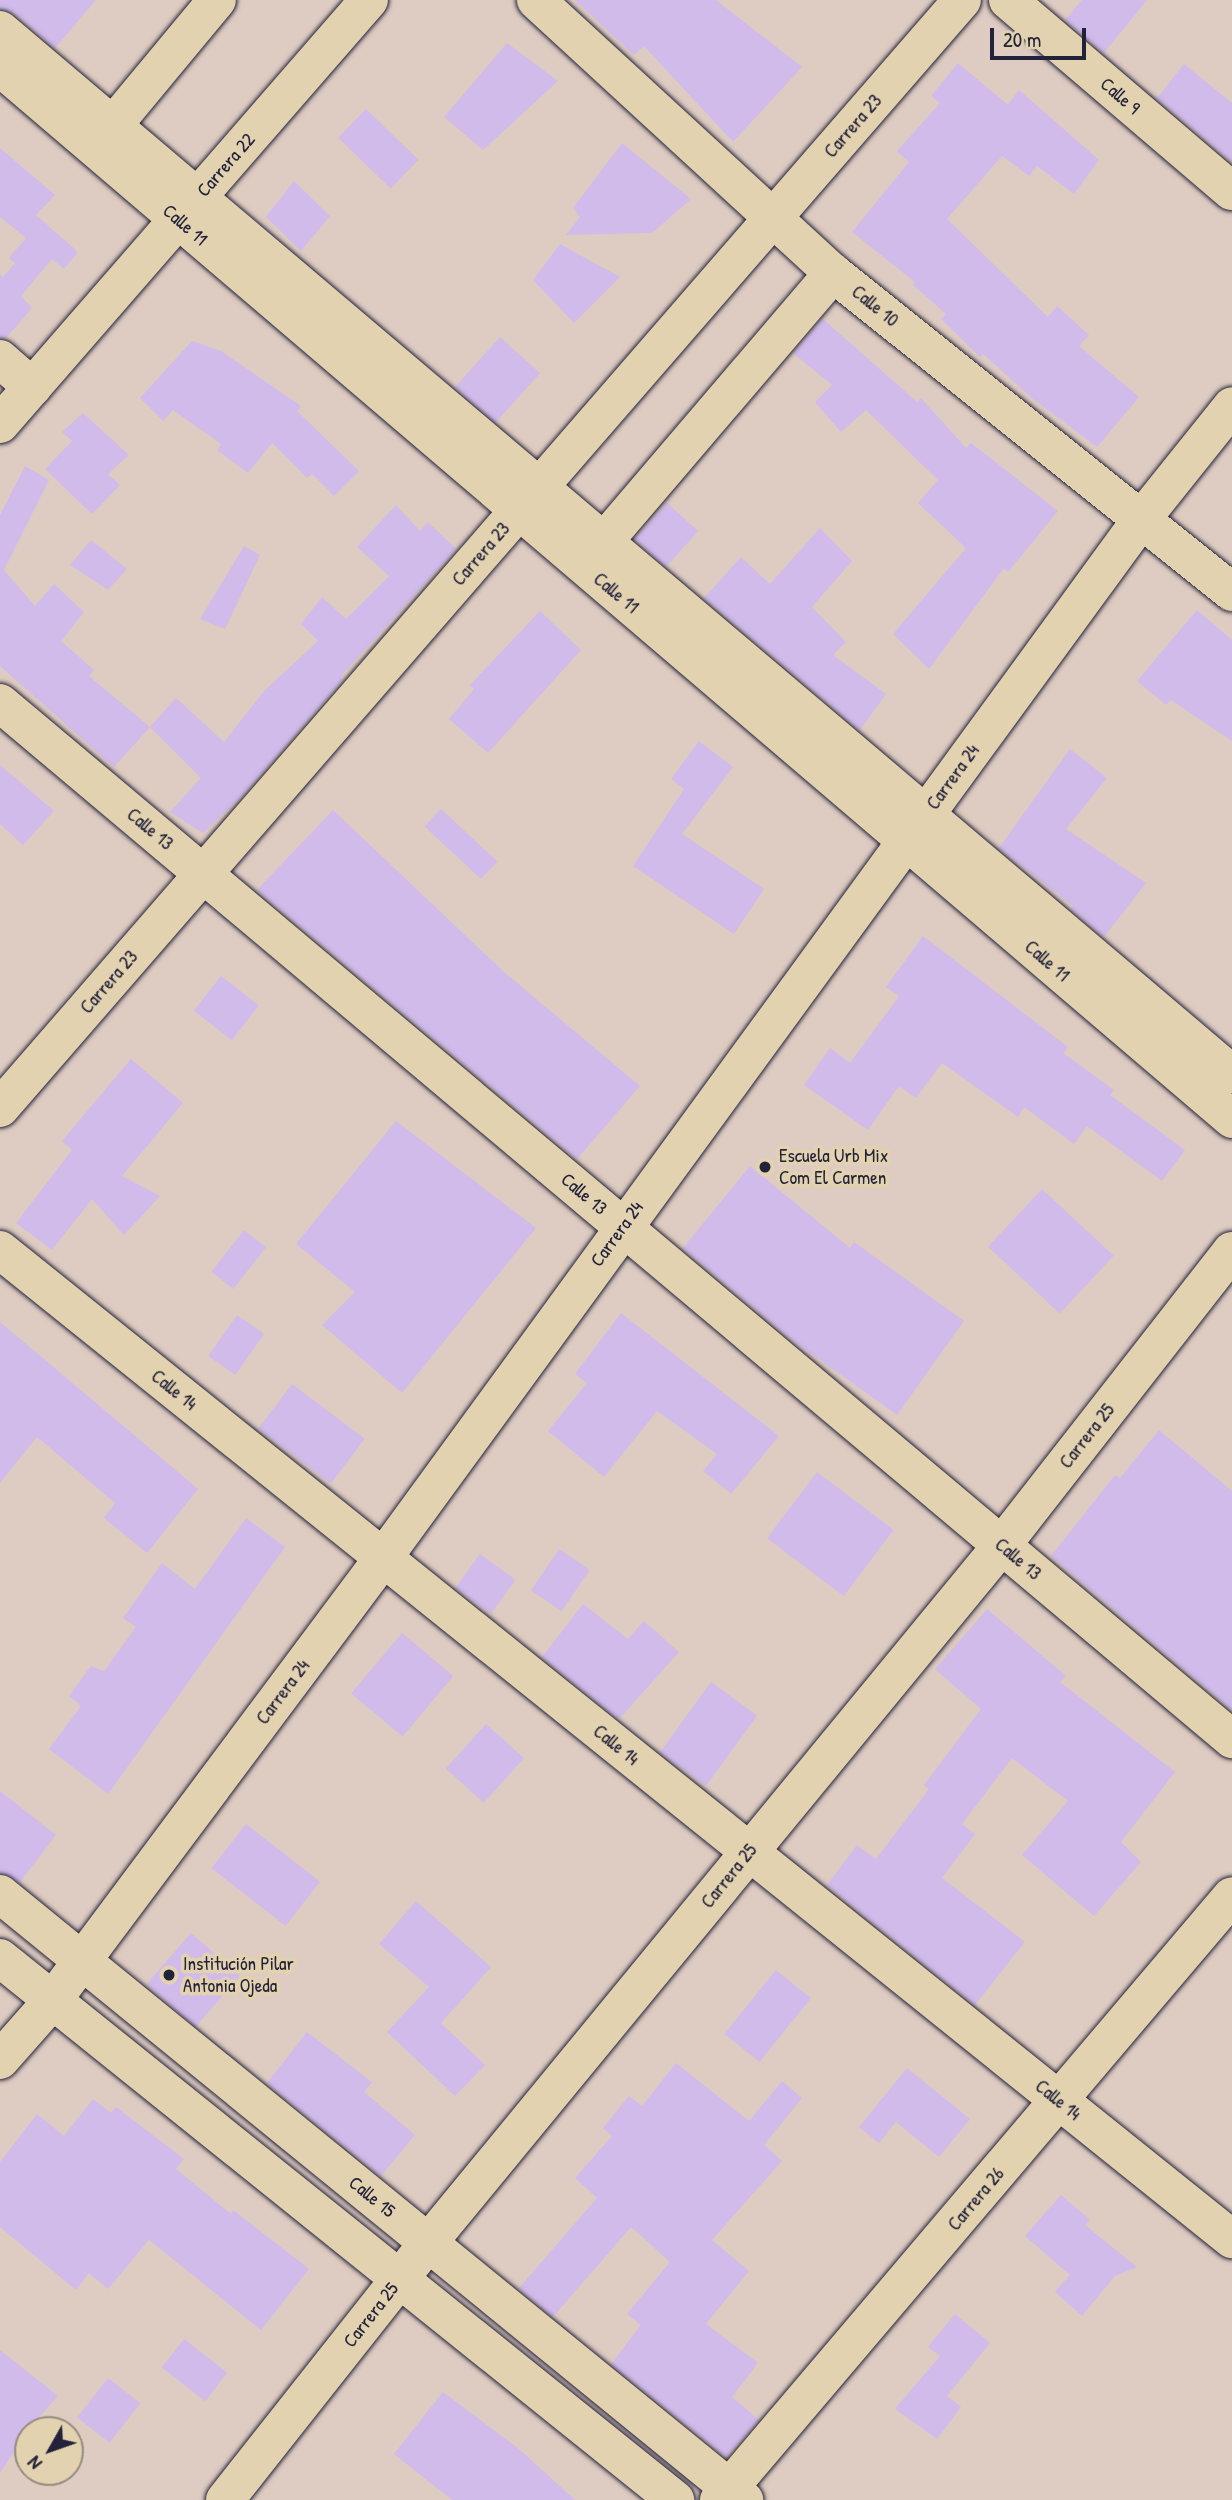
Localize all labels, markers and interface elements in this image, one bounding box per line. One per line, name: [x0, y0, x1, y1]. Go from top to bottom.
scale bar: [994, 14, 1090, 58]
text: 20 m: [1003, 25, 1041, 54]
street label: Calle 9: [1096, 73, 1144, 119]
street label: Carrera 23: [819, 90, 887, 162]
street label: Carrera 22: [192, 128, 260, 202]
street label: Calle 11: [158, 199, 212, 251]
street label: Calle 10: [847, 280, 903, 332]
street label: Carrera 23: [447, 518, 515, 590]
street label: Calle 11: [589, 568, 643, 618]
street label: Carrera 24: [922, 740, 984, 814]
street label: Calle 13: [122, 803, 178, 855]
street label: Calle 11: [1020, 935, 1074, 987]
street label: Carrera 23: [75, 946, 143, 1018]
place label: Escuela Urb Mix Com El Carmen: [779, 1145, 888, 1189]
marker: Escuela Urb Mix Com El Carmen: [757, 1159, 773, 1175]
street label: Calle 13: [556, 1168, 612, 1220]
street label: Carrera 24: [586, 1197, 648, 1271]
street label: Calle 14: [147, 1365, 201, 1415]
street label: Carrera 25: [1055, 1399, 1119, 1473]
street label: Calle 13: [990, 1533, 1046, 1585]
street label: Carrera 24: [251, 1655, 315, 1729]
street label: Calle 14: [589, 1720, 643, 1770]
street label: Carrera 25: [696, 1839, 762, 1913]
place label: Institución Pilar Antonia Ojeda: [183, 1953, 294, 1997]
marker: Institución Pilar Antonia Ojeda: [161, 1967, 177, 1983]
street label: Calle 14: [1031, 2075, 1085, 2125]
street label: Carrera 26: [943, 2163, 1009, 2235]
street label: Calle 15: [344, 2171, 400, 2223]
street label: Carrera 25: [339, 2278, 403, 2352]
north arrow: [14, 2416, 84, 2486]
text: N: [21, 2451, 48, 2475]

